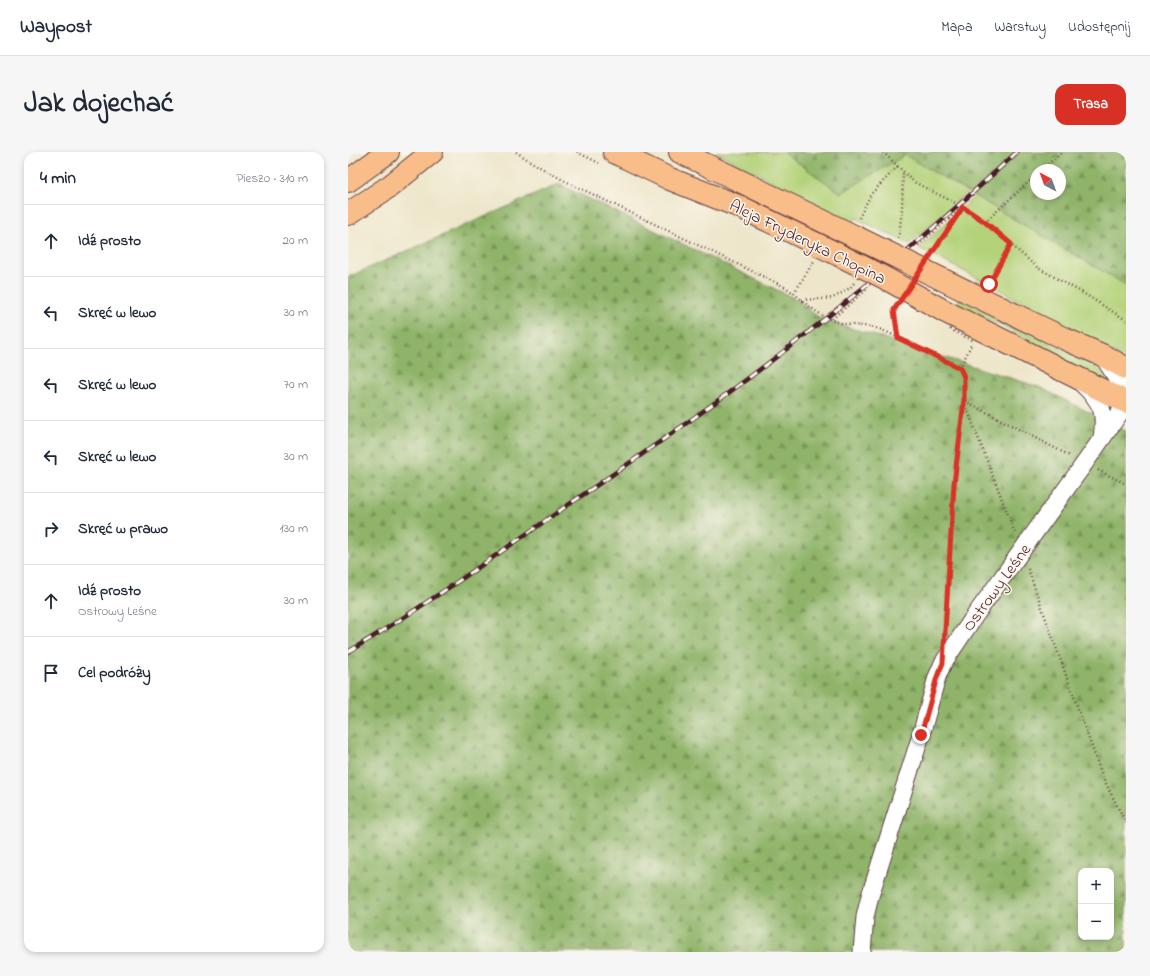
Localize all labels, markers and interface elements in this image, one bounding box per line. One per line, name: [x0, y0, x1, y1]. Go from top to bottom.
text: Waypost: [20, 14, 92, 41]
text: Mapa: [941, 17, 973, 38]
text: Warstwy: [995, 17, 1046, 38]
text: Udostępnij: [1068, 17, 1130, 38]
text: Jak dojechać: [24, 84, 173, 125]
button: Trasa: [1055, 84, 1126, 125]
north arrow: [1030, 164, 1066, 200]
text: 4 min: [40, 166, 76, 191]
text: Pieszo · 310 m: [237, 169, 308, 188]
street label: Aleja Fryderyka Chopina: [724, 194, 890, 292]
icon: ahead: [40, 230, 62, 252]
text: Idź prosto: [78, 230, 141, 252]
text: 20 m: [283, 231, 308, 250]
route start: [980, 275, 998, 293]
icon: left: [40, 302, 62, 324]
text: Skręć w lewo: [78, 302, 156, 324]
text: 30 m: [284, 303, 308, 322]
icon: left: [40, 374, 62, 396]
text: Skręć w lewo: [78, 374, 156, 396]
text: 70 m: [284, 375, 308, 394]
icon: left: [40, 446, 62, 468]
text: Skręć w lewo: [78, 446, 156, 468]
text: 30 m: [284, 447, 308, 466]
icon: right: [40, 518, 62, 540]
text: Skręć w prawo: [78, 518, 168, 540]
text: 130 m: [280, 519, 308, 538]
street label: Ostrowy Leśne: [957, 539, 1039, 638]
text: Idź prosto: [78, 580, 141, 602]
icon: ahead: [40, 590, 62, 612]
text: 30 m: [284, 591, 308, 610]
text: Ostrowy Leśne: [78, 602, 157, 621]
icon: arrive: [40, 662, 62, 684]
text: Cel podróży: [78, 662, 151, 684]
route end: [912, 726, 930, 744]
map controls: [1078, 868, 1114, 940]
button: +: [1078, 868, 1114, 904]
button: −: [1078, 904, 1114, 940]

